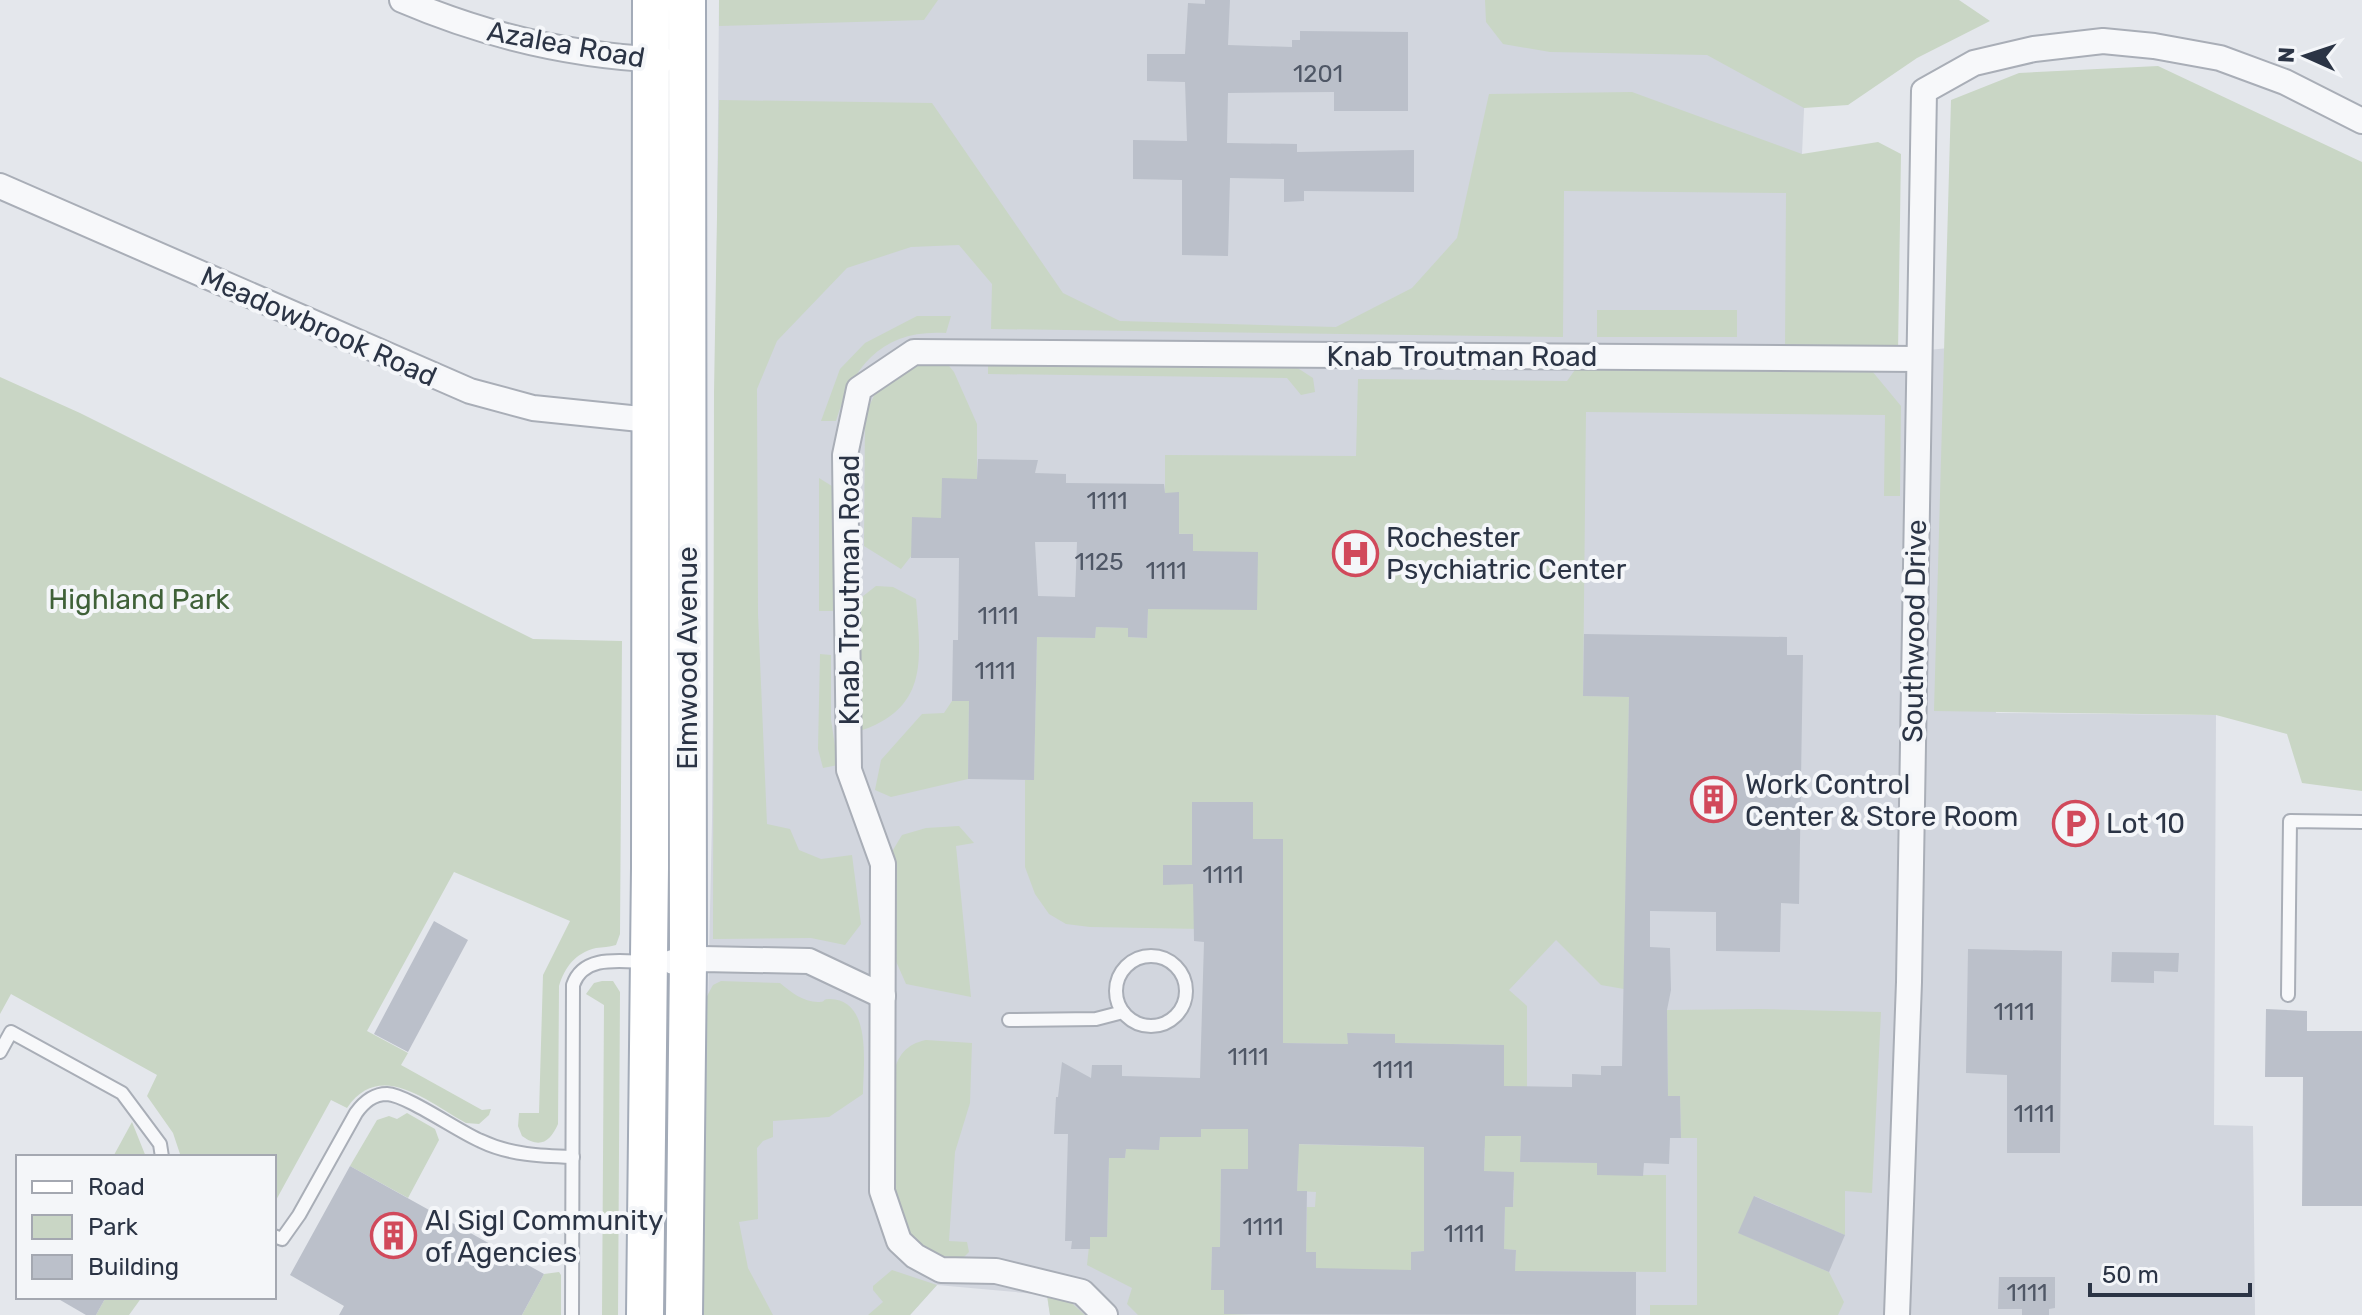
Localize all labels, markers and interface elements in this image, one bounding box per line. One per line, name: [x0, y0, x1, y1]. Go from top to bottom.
street label: Azalea Road: [484, 14, 647, 75]
north arrow: [2266, 16, 2346, 96]
text: N: [2273, 46, 2300, 64]
house number: 1201: [1293, 60, 1343, 88]
street label: Meadowbrook Road: [196, 260, 442, 393]
street label: Knab Troutman Road: [1327, 340, 1597, 373]
street label: Knab Troutman Road: [833, 455, 866, 725]
house number: 1111: [1086, 487, 1128, 515]
street label: Southwood Drive: [1896, 519, 1933, 743]
place label: Rochester Psychiatric Center: [1386, 521, 1627, 586]
hospital icon: Rochester Psychiatric Center: [1331, 529, 1379, 577]
street label: Elmwood Avenue: [671, 546, 704, 770]
house number: 1125: [1075, 548, 1123, 576]
house number: 1111: [1145, 557, 1187, 585]
park label: Highland Park: [48, 583, 230, 616]
house number: 1111: [977, 602, 1019, 630]
house number: 1111: [974, 657, 1016, 685]
place label: Work Control Center & Store Room: [1745, 768, 2018, 833]
building icon: Work Control Center & Store Room: [1690, 776, 1738, 824]
parking icon: Lot 10: [2051, 799, 2099, 847]
place label: Lot 10: [2106, 807, 2185, 840]
house number: 1111: [1202, 861, 1244, 889]
house number: 1111: [1993, 998, 2035, 1026]
house number: 1111: [1227, 1043, 1269, 1071]
house number: 1111: [1372, 1056, 1414, 1084]
house number: 1111: [2013, 1100, 2055, 1128]
legend: [16, 1155, 276, 1299]
text: Road: [88, 1173, 145, 1201]
place label: Al Sigl Community of Agencies: [425, 1204, 664, 1269]
building icon: Al Sigl Community of Agencies: [370, 1212, 418, 1260]
text: Park: [88, 1213, 139, 1241]
house number: 1111: [1242, 1213, 1284, 1241]
house number: 1111: [1443, 1220, 1485, 1248]
scale bar: [2090, 1247, 2250, 1297]
text: Building: [88, 1253, 179, 1281]
text: 50 m: [2102, 1261, 2159, 1289]
house number: 1111: [2006, 1279, 2048, 1307]

